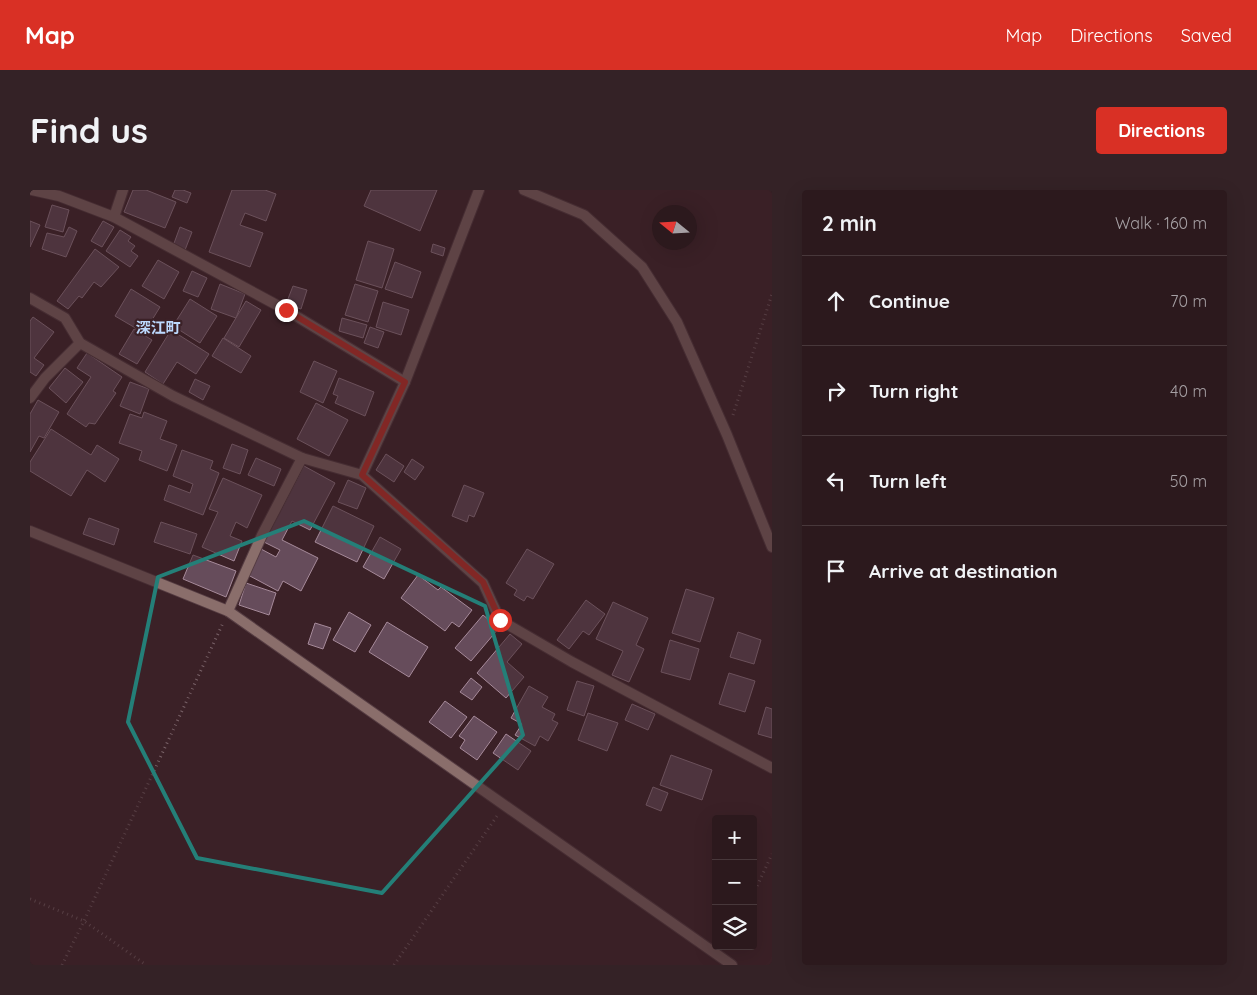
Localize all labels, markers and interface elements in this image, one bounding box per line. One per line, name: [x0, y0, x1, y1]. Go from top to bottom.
text: Map: [25, 20, 75, 50]
text: Map: [1005, 24, 1042, 47]
text: Directions: [1070, 24, 1153, 47]
text: Saved: [1181, 24, 1232, 47]
button: Directions: [1096, 107, 1227, 154]
text: Find us: [30, 108, 148, 152]
north arrow: [652, 205, 697, 250]
text: 2 min: [822, 210, 877, 236]
text: Walk · 160 m: [1115, 213, 1207, 233]
icon: ahead: [822, 287, 850, 315]
text: Continue: [869, 289, 950, 313]
text: 70 m: [1170, 291, 1207, 311]
route end: [275, 299, 298, 322]
district label: 深江町: [135, 318, 181, 337]
icon: right: [822, 377, 850, 405]
text: Turn right: [869, 379, 958, 403]
text: 40 m: [1170, 381, 1207, 401]
icon: left: [822, 467, 850, 495]
text: Turn left: [869, 469, 947, 493]
text: 50 m: [1170, 471, 1207, 491]
icon: arrive: [822, 557, 850, 585]
text: Arrive at destination: [869, 559, 1058, 583]
route start: [489, 609, 512, 632]
map controls: [712, 815, 757, 950]
button: +: [712, 815, 757, 860]
button: −: [712, 860, 757, 905]
button: layers: [712, 905, 757, 950]

